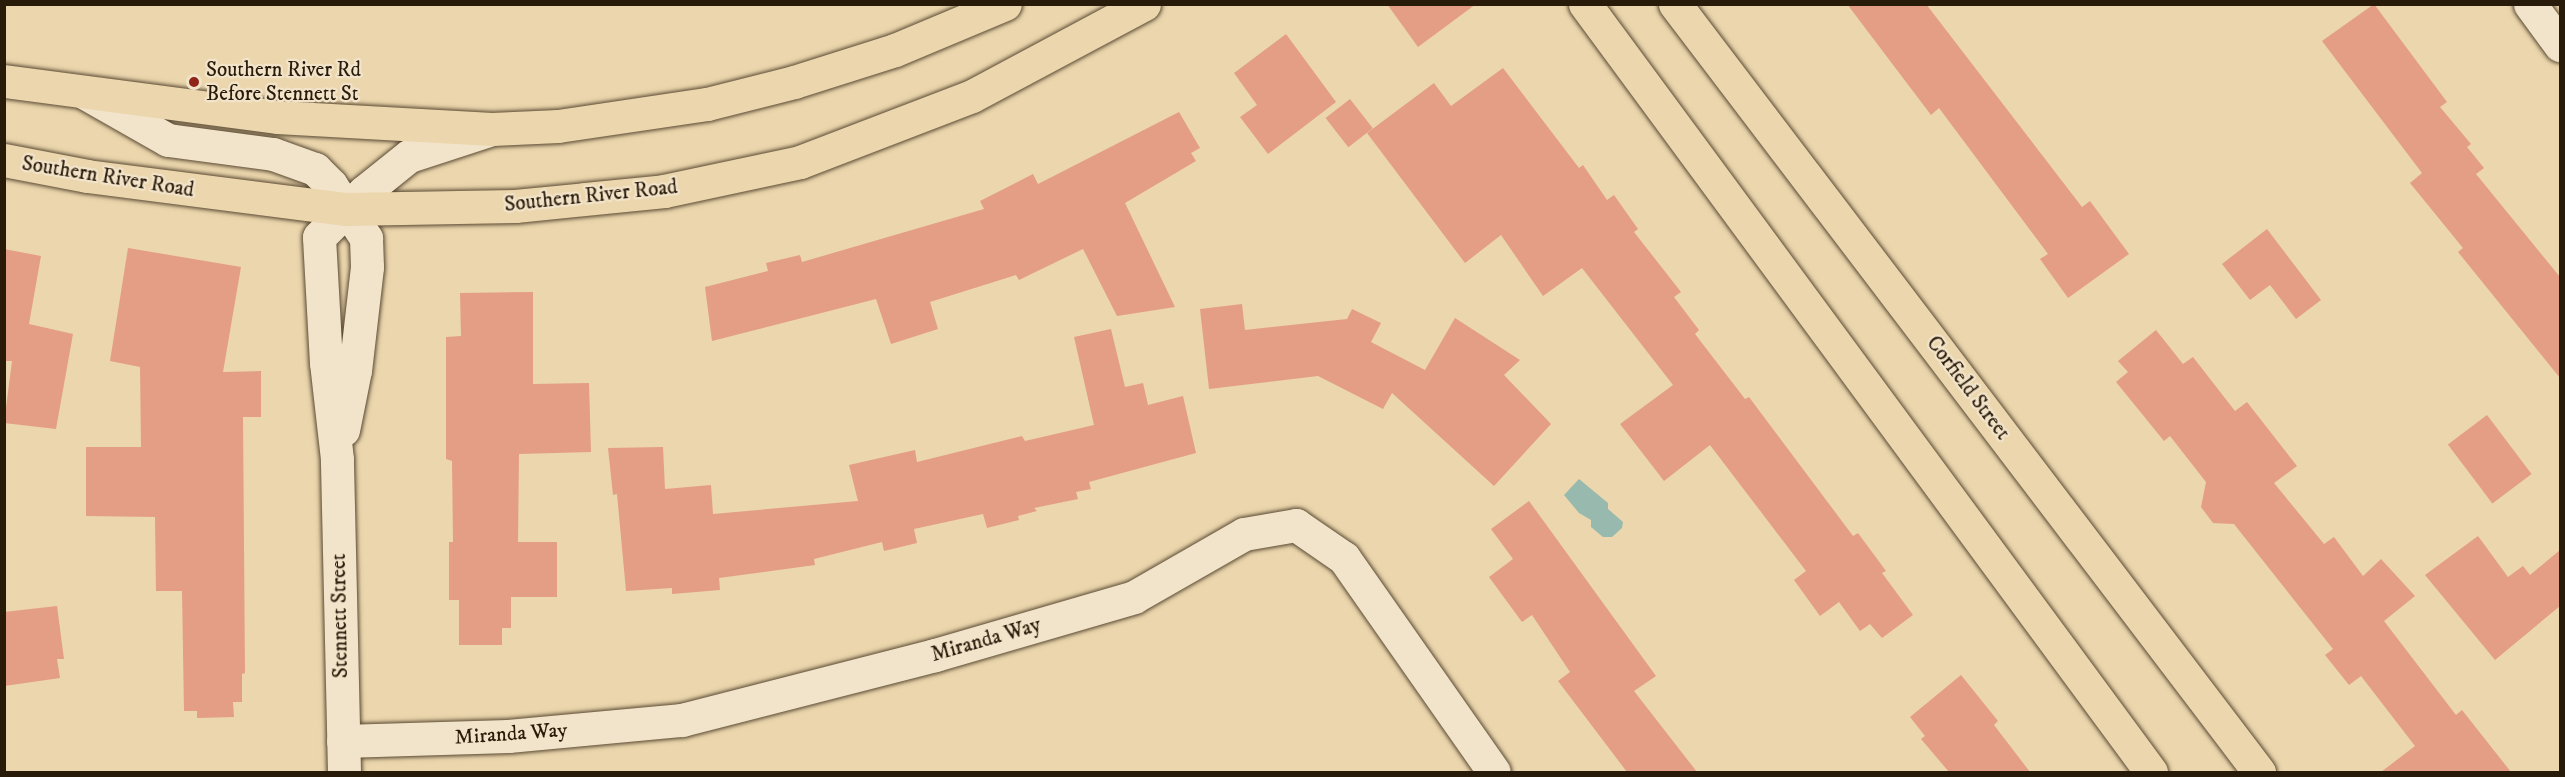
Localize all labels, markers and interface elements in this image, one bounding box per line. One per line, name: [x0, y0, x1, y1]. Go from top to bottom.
place label: Southern River Rd Before Stennett St: [206, 57, 361, 107]
marker: Southern River Rd Before Stennett St: [187, 75, 201, 89]
street label: Southern River Road: [20, 151, 196, 203]
street label: Southern River Road: [503, 174, 679, 218]
street label: Corfield Street: [1921, 331, 2015, 445]
street label: Stennett Street: [326, 553, 354, 679]
street label: Miranda Way: [928, 612, 1044, 668]
street label: Miranda Way: [454, 717, 568, 751]

